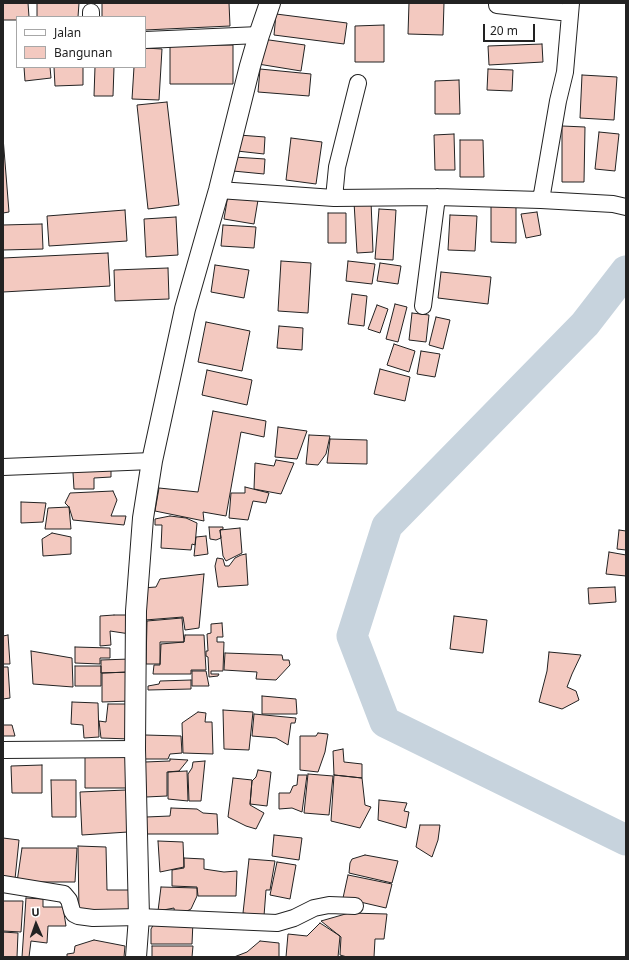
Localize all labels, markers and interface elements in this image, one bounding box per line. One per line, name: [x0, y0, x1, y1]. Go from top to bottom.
legend: [16, 16, 146, 68]
scale bar: [485, 16, 537, 42]
text: 20 m: [490, 22, 518, 39]
text: Jalan: [54, 24, 81, 41]
text: Bangunan: [54, 44, 112, 61]
north arrow: [16, 904, 56, 944]
text: U: [31, 904, 40, 919]

